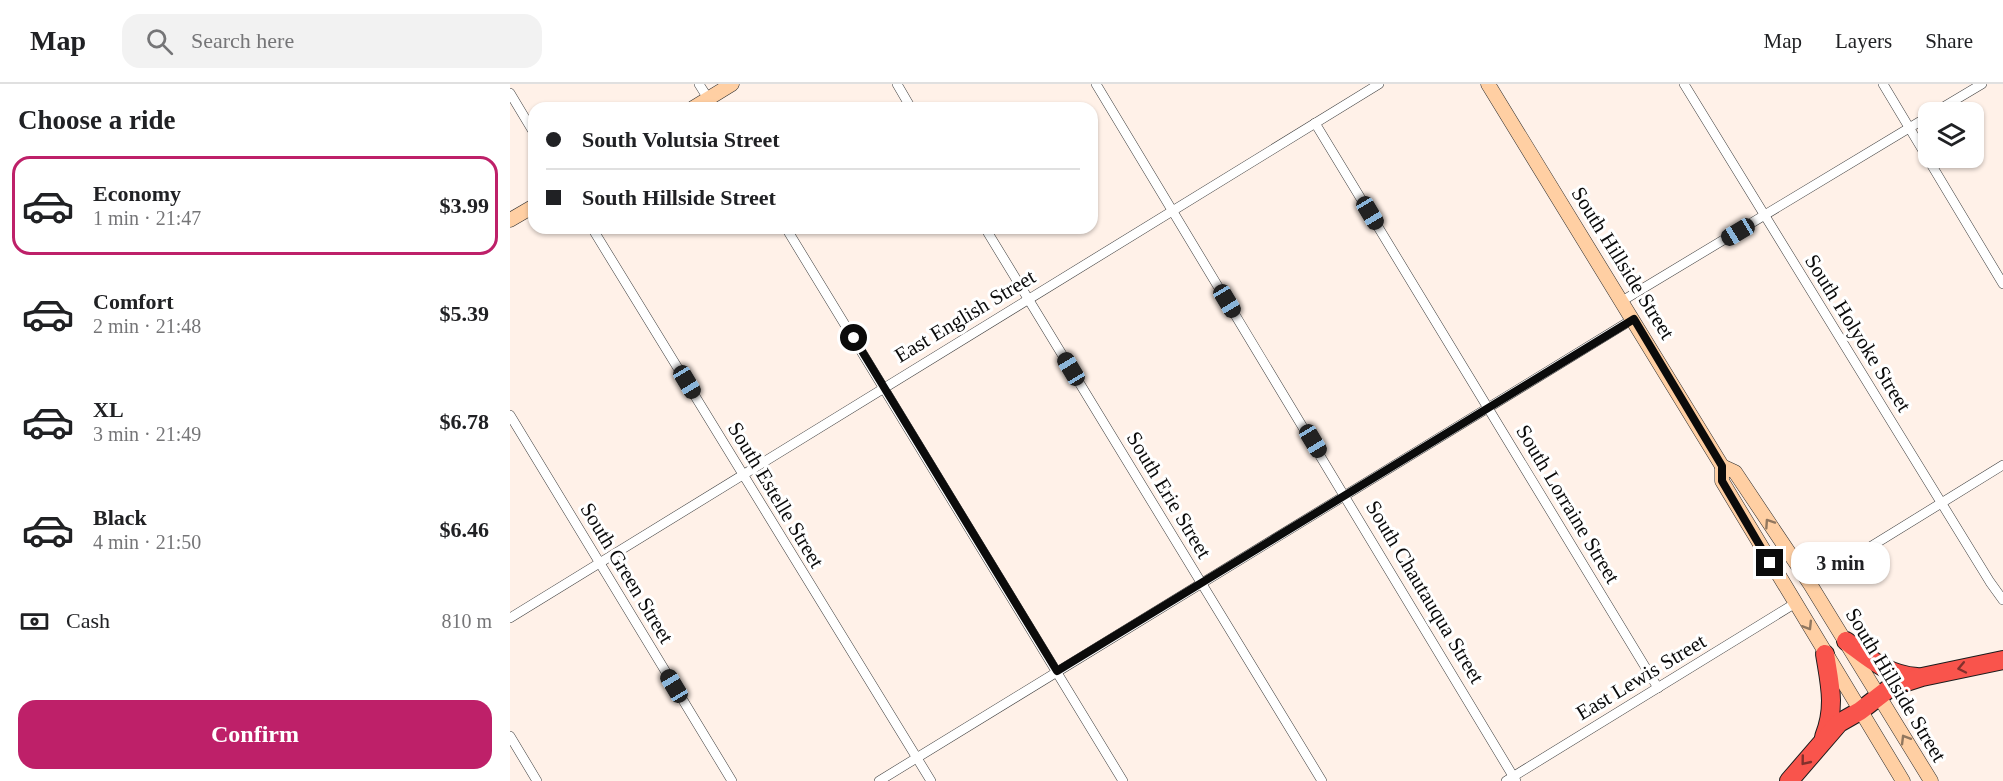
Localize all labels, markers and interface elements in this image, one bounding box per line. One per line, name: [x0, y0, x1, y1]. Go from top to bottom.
search box: [122, 14, 542, 68]
text: Map: [30, 25, 86, 56]
icon: search: [143, 25, 176, 58]
text: Search here: [191, 28, 294, 53]
text: Map: [1764, 29, 1802, 53]
text: Layers: [1835, 29, 1892, 53]
text: Share: [1925, 29, 1973, 53]
map controls: [1918, 102, 1984, 168]
button: layers: [1918, 102, 1984, 168]
text: Choose a ride: [18, 105, 176, 135]
text: South Volutsia Street: [582, 127, 780, 152]
icon: car: [21, 179, 75, 233]
text: Economy: [93, 181, 181, 206]
street label: South Hillside Street: [1566, 182, 1680, 344]
text: South Hillside Street: [582, 185, 776, 210]
text: $3.99: [440, 193, 489, 218]
car: [1353, 193, 1387, 233]
text: 1 min · 21:47: [93, 207, 201, 229]
car: [1718, 215, 1758, 249]
street label: South Holyoke Street: [1800, 250, 1916, 416]
street label: East English Street: [890, 264, 1040, 367]
car: [1210, 281, 1244, 321]
icon: car: [21, 287, 75, 341]
text: Comfort: [93, 289, 174, 314]
text: $5.39: [440, 301, 489, 326]
text: 2 min · 21:48: [93, 315, 201, 337]
route start: [840, 324, 867, 351]
car: [1054, 349, 1088, 389]
car: [670, 362, 704, 402]
icon: car: [21, 395, 75, 449]
text: XL: [93, 397, 124, 422]
text: $6.78: [440, 409, 489, 434]
street label: South Estelle Street: [723, 418, 829, 572]
street label: South Lorraine Street: [1511, 420, 1625, 588]
car: [1296, 421, 1330, 461]
text: 3 min · 21:49: [93, 423, 201, 445]
street label: South Erie Street: [1122, 427, 1216, 563]
street label: South Chautauqua Street: [1361, 496, 1489, 688]
street label: South Green Street: [576, 498, 679, 648]
icon: car: [21, 503, 75, 557]
text: Black: [93, 505, 147, 530]
text: $6.46: [440, 517, 489, 542]
one-way arrow: [1765, 519, 1776, 530]
text: 4 min · 21:50: [93, 531, 201, 553]
callout: 3 min: [1791, 542, 1890, 584]
route end: [1756, 549, 1783, 576]
text: 3 min: [1816, 552, 1865, 574]
street label: South Hillside Street: [1841, 604, 1951, 766]
icon: cash: [18, 605, 51, 638]
text: Cash: [66, 608, 110, 633]
text: 810 m: [441, 610, 492, 632]
one-way arrow: [1800, 620, 1811, 631]
street label: East Lewis Street: [1572, 629, 1710, 725]
one-way arrow: [1958, 661, 1968, 674]
car: [657, 666, 691, 706]
button: Confirm: [18, 700, 492, 769]
one-way arrow: [1900, 735, 1912, 745]
one-way arrow: [1802, 754, 1813, 765]

